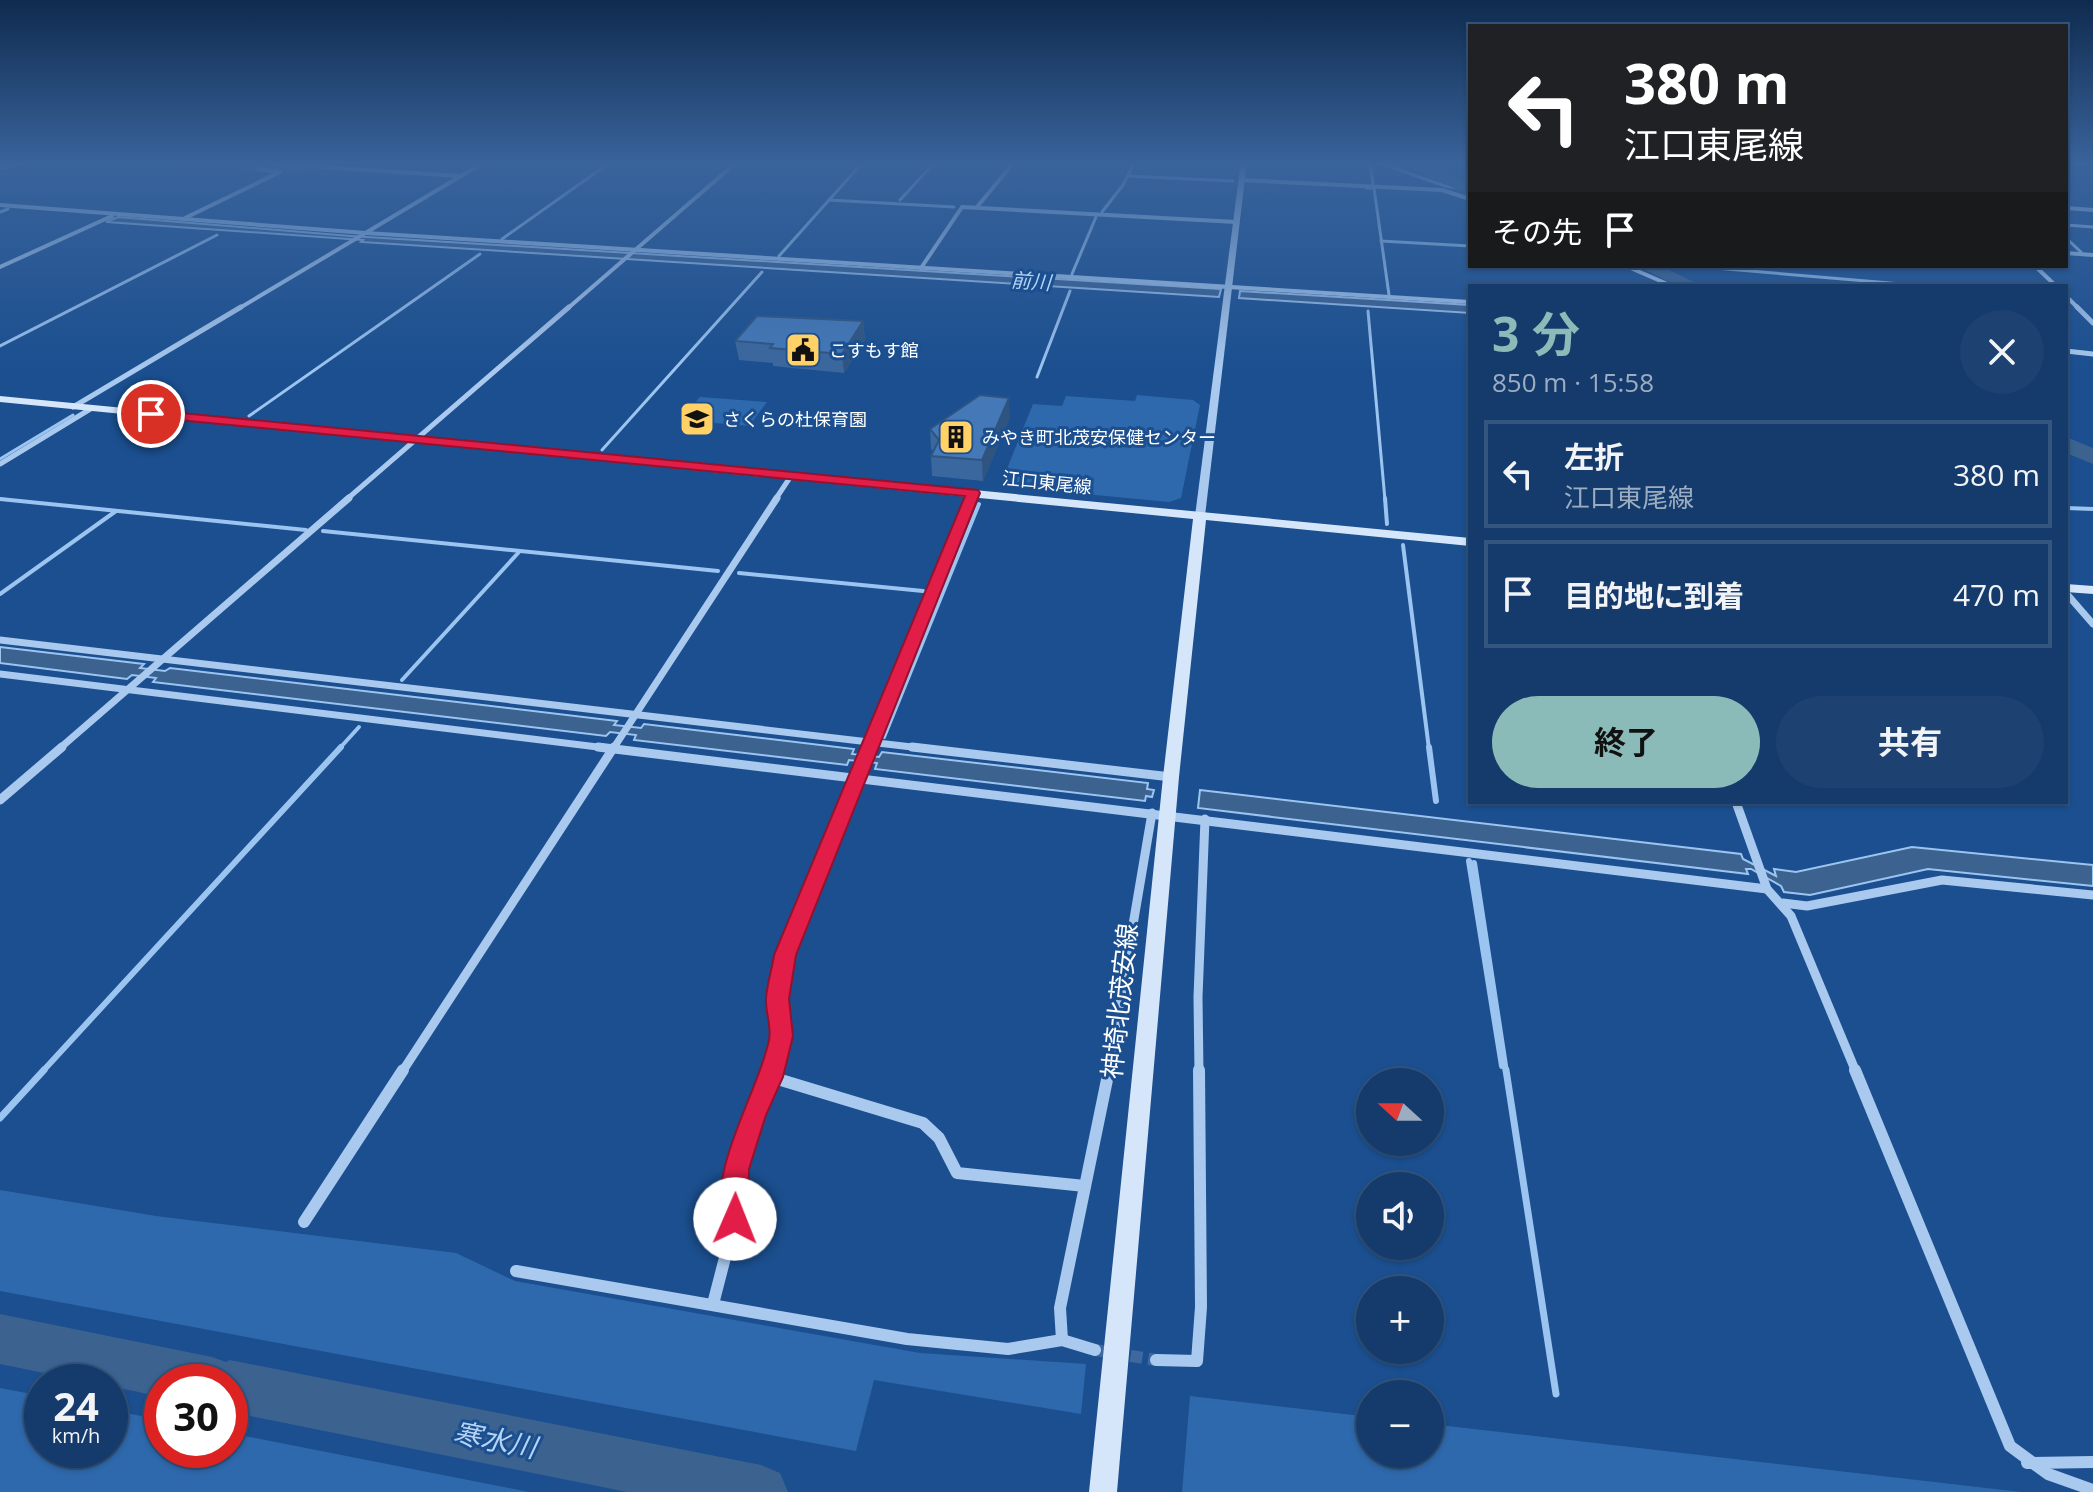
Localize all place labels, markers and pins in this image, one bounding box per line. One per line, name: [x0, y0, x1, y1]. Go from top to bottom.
public building icon: こすもす館: [784, 331, 822, 369]
place label: こすもす館: [829, 338, 919, 362]
pin: [117, 380, 185, 448]
school or university icon: さくらの杜保育園: [678, 400, 716, 438]
place label: さくらの杜保育園: [723, 407, 867, 431]
building icon: みやき町北茂安保健センター: [937, 418, 975, 456]
place label: みやき町北茂安保健センター: [982, 425, 1216, 449]

